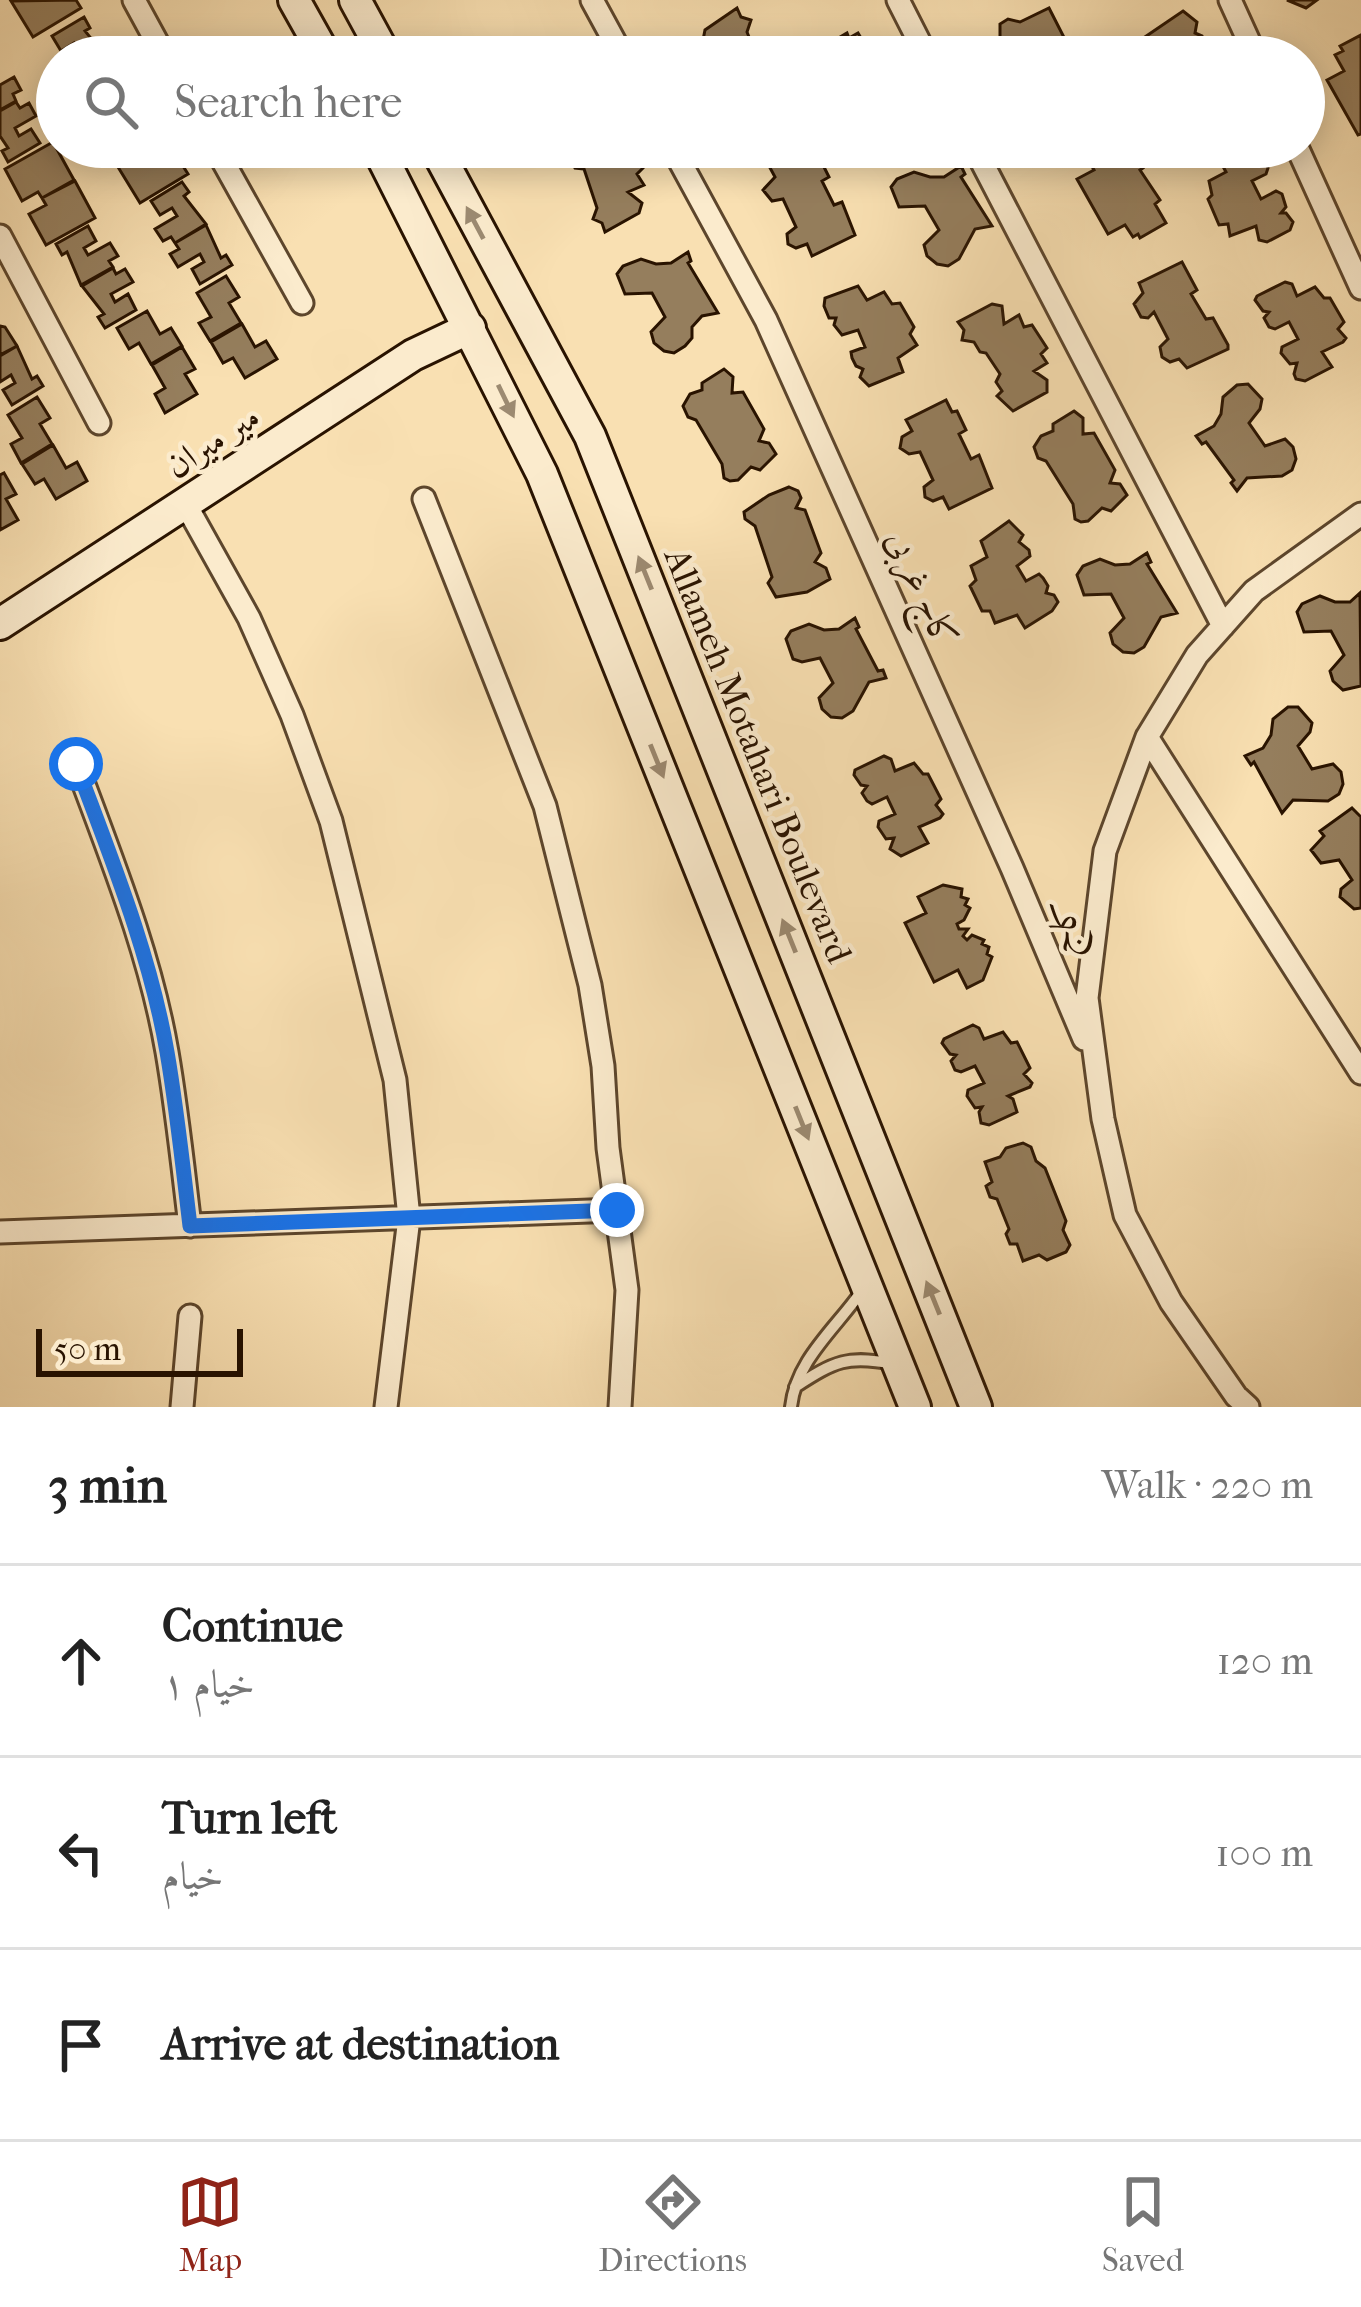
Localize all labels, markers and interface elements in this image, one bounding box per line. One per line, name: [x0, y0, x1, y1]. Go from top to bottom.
search box: [36, 36, 1325, 168]
icon: search: [78, 69, 144, 135]
text: Search here: [174, 76, 402, 129]
one-way arrow: [465, 205, 486, 240]
one-way arrow: [496, 384, 516, 419]
street label: میر میران: [158, 395, 267, 487]
street label: کاج غربی: [868, 524, 966, 658]
street label: Allameh Motahari Boulevard: [655, 540, 861, 969]
one-way arrow: [634, 555, 653, 591]
route start: [49, 737, 103, 791]
one-way arrow: [648, 743, 667, 779]
street label: کاج: [1039, 900, 1098, 958]
one-way arrow: [779, 917, 798, 953]
one-way arrow: [793, 1105, 812, 1141]
route end: [590, 1183, 644, 1237]
one-way arrow: [923, 1280, 942, 1316]
scale bar: [36, 1323, 243, 1376]
text: 50 m: [54, 1330, 121, 1369]
text: 3 min: [48, 1455, 167, 1515]
text: Walk · 220 m: [1101, 1462, 1313, 1508]
text: Continue: [162, 1600, 343, 1653]
icon: ahead: [48, 1628, 114, 1694]
text: 120 m: [1217, 1638, 1313, 1684]
text: خیام ۱: [162, 1661, 255, 1707]
text: Turn left: [162, 1792, 337, 1845]
icon: left: [48, 1820, 114, 1886]
text: 100 m: [1215, 1830, 1313, 1876]
text: خیام: [162, 1853, 224, 1899]
icon: arrive: [48, 2012, 114, 2078]
text: Arrive at destination: [162, 2018, 559, 2071]
tab: Map: [177, 2169, 243, 2280]
tab: Directions: [598, 2169, 747, 2280]
tab: Saved: [1102, 2169, 1184, 2280]

